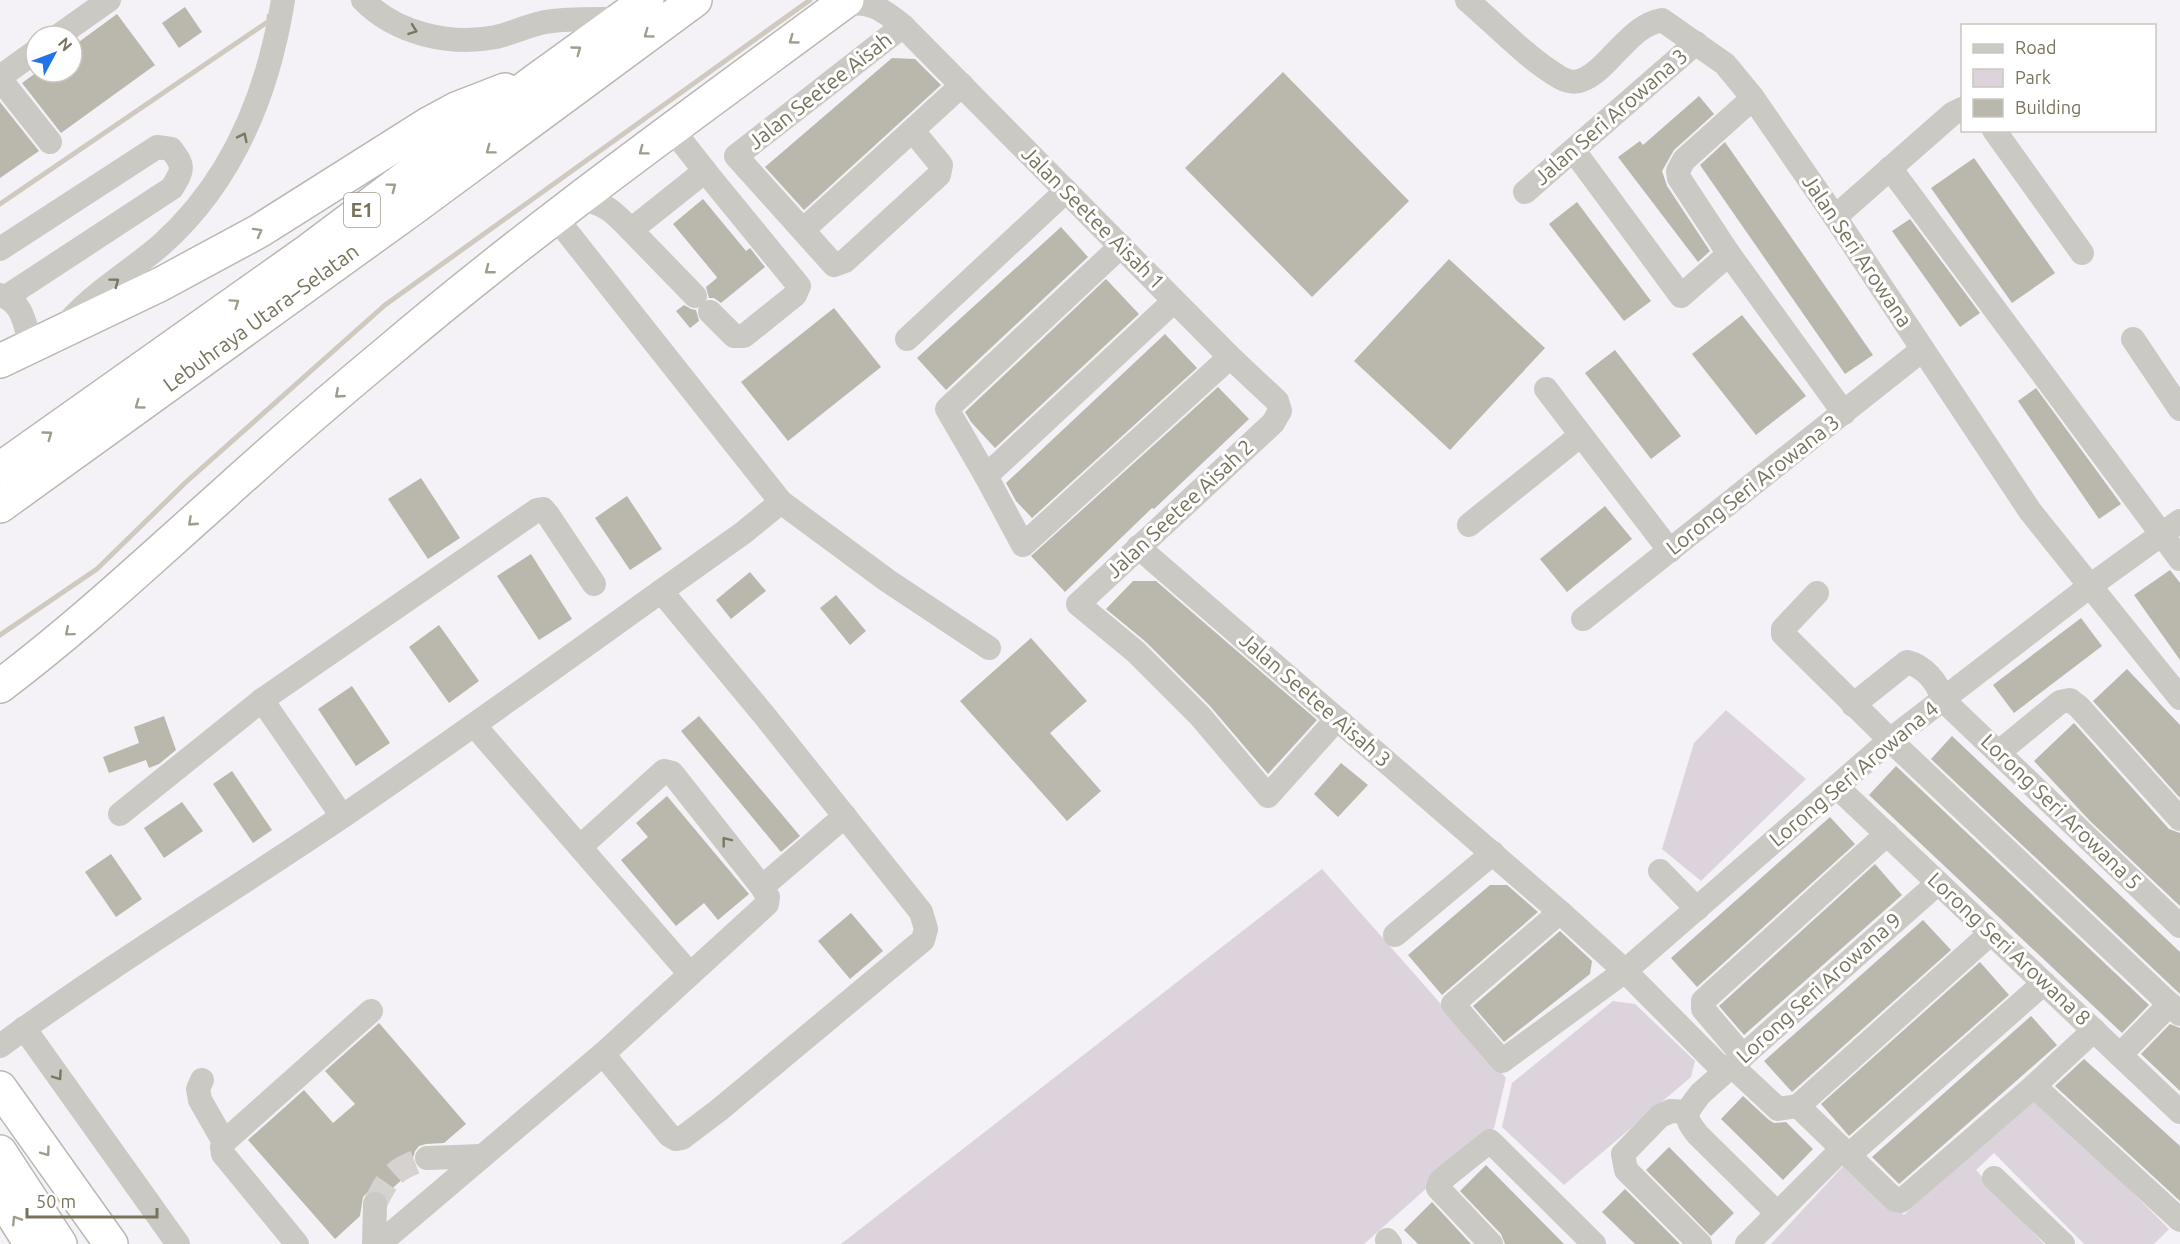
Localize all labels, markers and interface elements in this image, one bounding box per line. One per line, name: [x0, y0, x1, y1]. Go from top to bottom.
one-way arrow: [407, 22, 417, 35]
north arrow: [24, 24, 84, 84]
legend: [1961, 24, 2156, 132]
one-way arrow: [643, 27, 654, 38]
street label: Jalan Seetee Aisah: [743, 27, 896, 154]
one-way arrow: [788, 33, 799, 44]
text: N: [55, 34, 76, 55]
text: Road: [2015, 37, 2057, 57]
street label: Jalan Seri Arowana 3: [1529, 43, 1692, 189]
one-way arrow: [571, 46, 582, 57]
text: Park: [2015, 67, 2051, 87]
text: Building: [2015, 97, 2081, 117]
one-way arrow: [235, 133, 247, 144]
street label: Jalan Seetee Aisah 1: [1017, 141, 1170, 294]
one-way arrow: [486, 142, 497, 153]
one-way arrow: [639, 143, 650, 154]
street label: Jalan Seri Arowana: [1798, 170, 1918, 331]
one-way arrow: [385, 184, 396, 195]
road number: E1: [344, 193, 380, 227]
one-way arrow: [252, 228, 262, 239]
street label: Lebuhraya Utara–Selatan: [158, 238, 363, 396]
one-way arrow: [484, 262, 495, 273]
one-way arrow: [108, 278, 119, 289]
one-way arrow: [228, 299, 239, 310]
one-way arrow: [335, 387, 345, 398]
one-way arrow: [135, 398, 146, 409]
street label: Lorong Seri Arowana 3: [1661, 409, 1844, 559]
one-way arrow: [41, 431, 52, 442]
street label: Jalan Seetee Aisah 2: [1101, 434, 1258, 583]
one-way arrow: [188, 515, 199, 526]
one-way arrow: [65, 625, 76, 636]
street label: Jalan Seetee Aisah 3: [1235, 627, 1396, 771]
street label: Lorong Seri Arowana 4: [1764, 696, 1943, 851]
street label: Lorong Seri Arowana 5: [1977, 729, 2147, 894]
one-way arrow: [722, 837, 733, 848]
street label: Lorong Seri Arowana 8: [1924, 867, 2096, 1030]
street label: Lorong Seri Arowana 9: [1731, 907, 1905, 1067]
one-way arrow: [51, 1069, 62, 1080]
one-way arrow: [39, 1146, 50, 1157]
scale bar: [27, 1181, 158, 1219]
text: 50 m: [36, 1191, 76, 1211]
one-way arrow: [12, 1215, 23, 1226]

